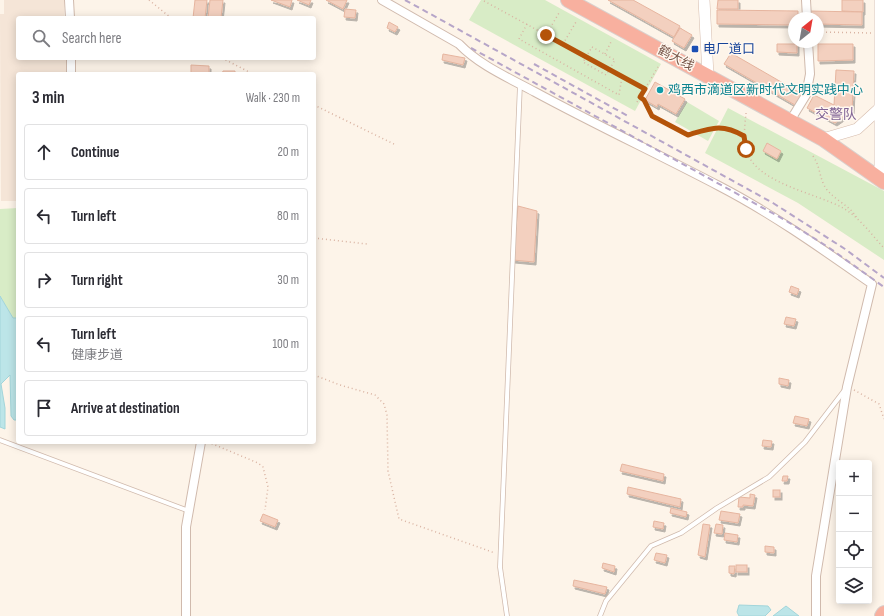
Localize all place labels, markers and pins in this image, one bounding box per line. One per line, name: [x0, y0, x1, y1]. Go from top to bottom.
place label: 电厂道口: [703, 41, 755, 57]
marker: 电厂道口: [690, 44, 700, 54]
place label: 鸡西市滴道区新时代文明实践中心: [668, 82, 863, 98]
marker: 鸡西市滴道区新时代文明实践中心: [655, 85, 665, 95]

